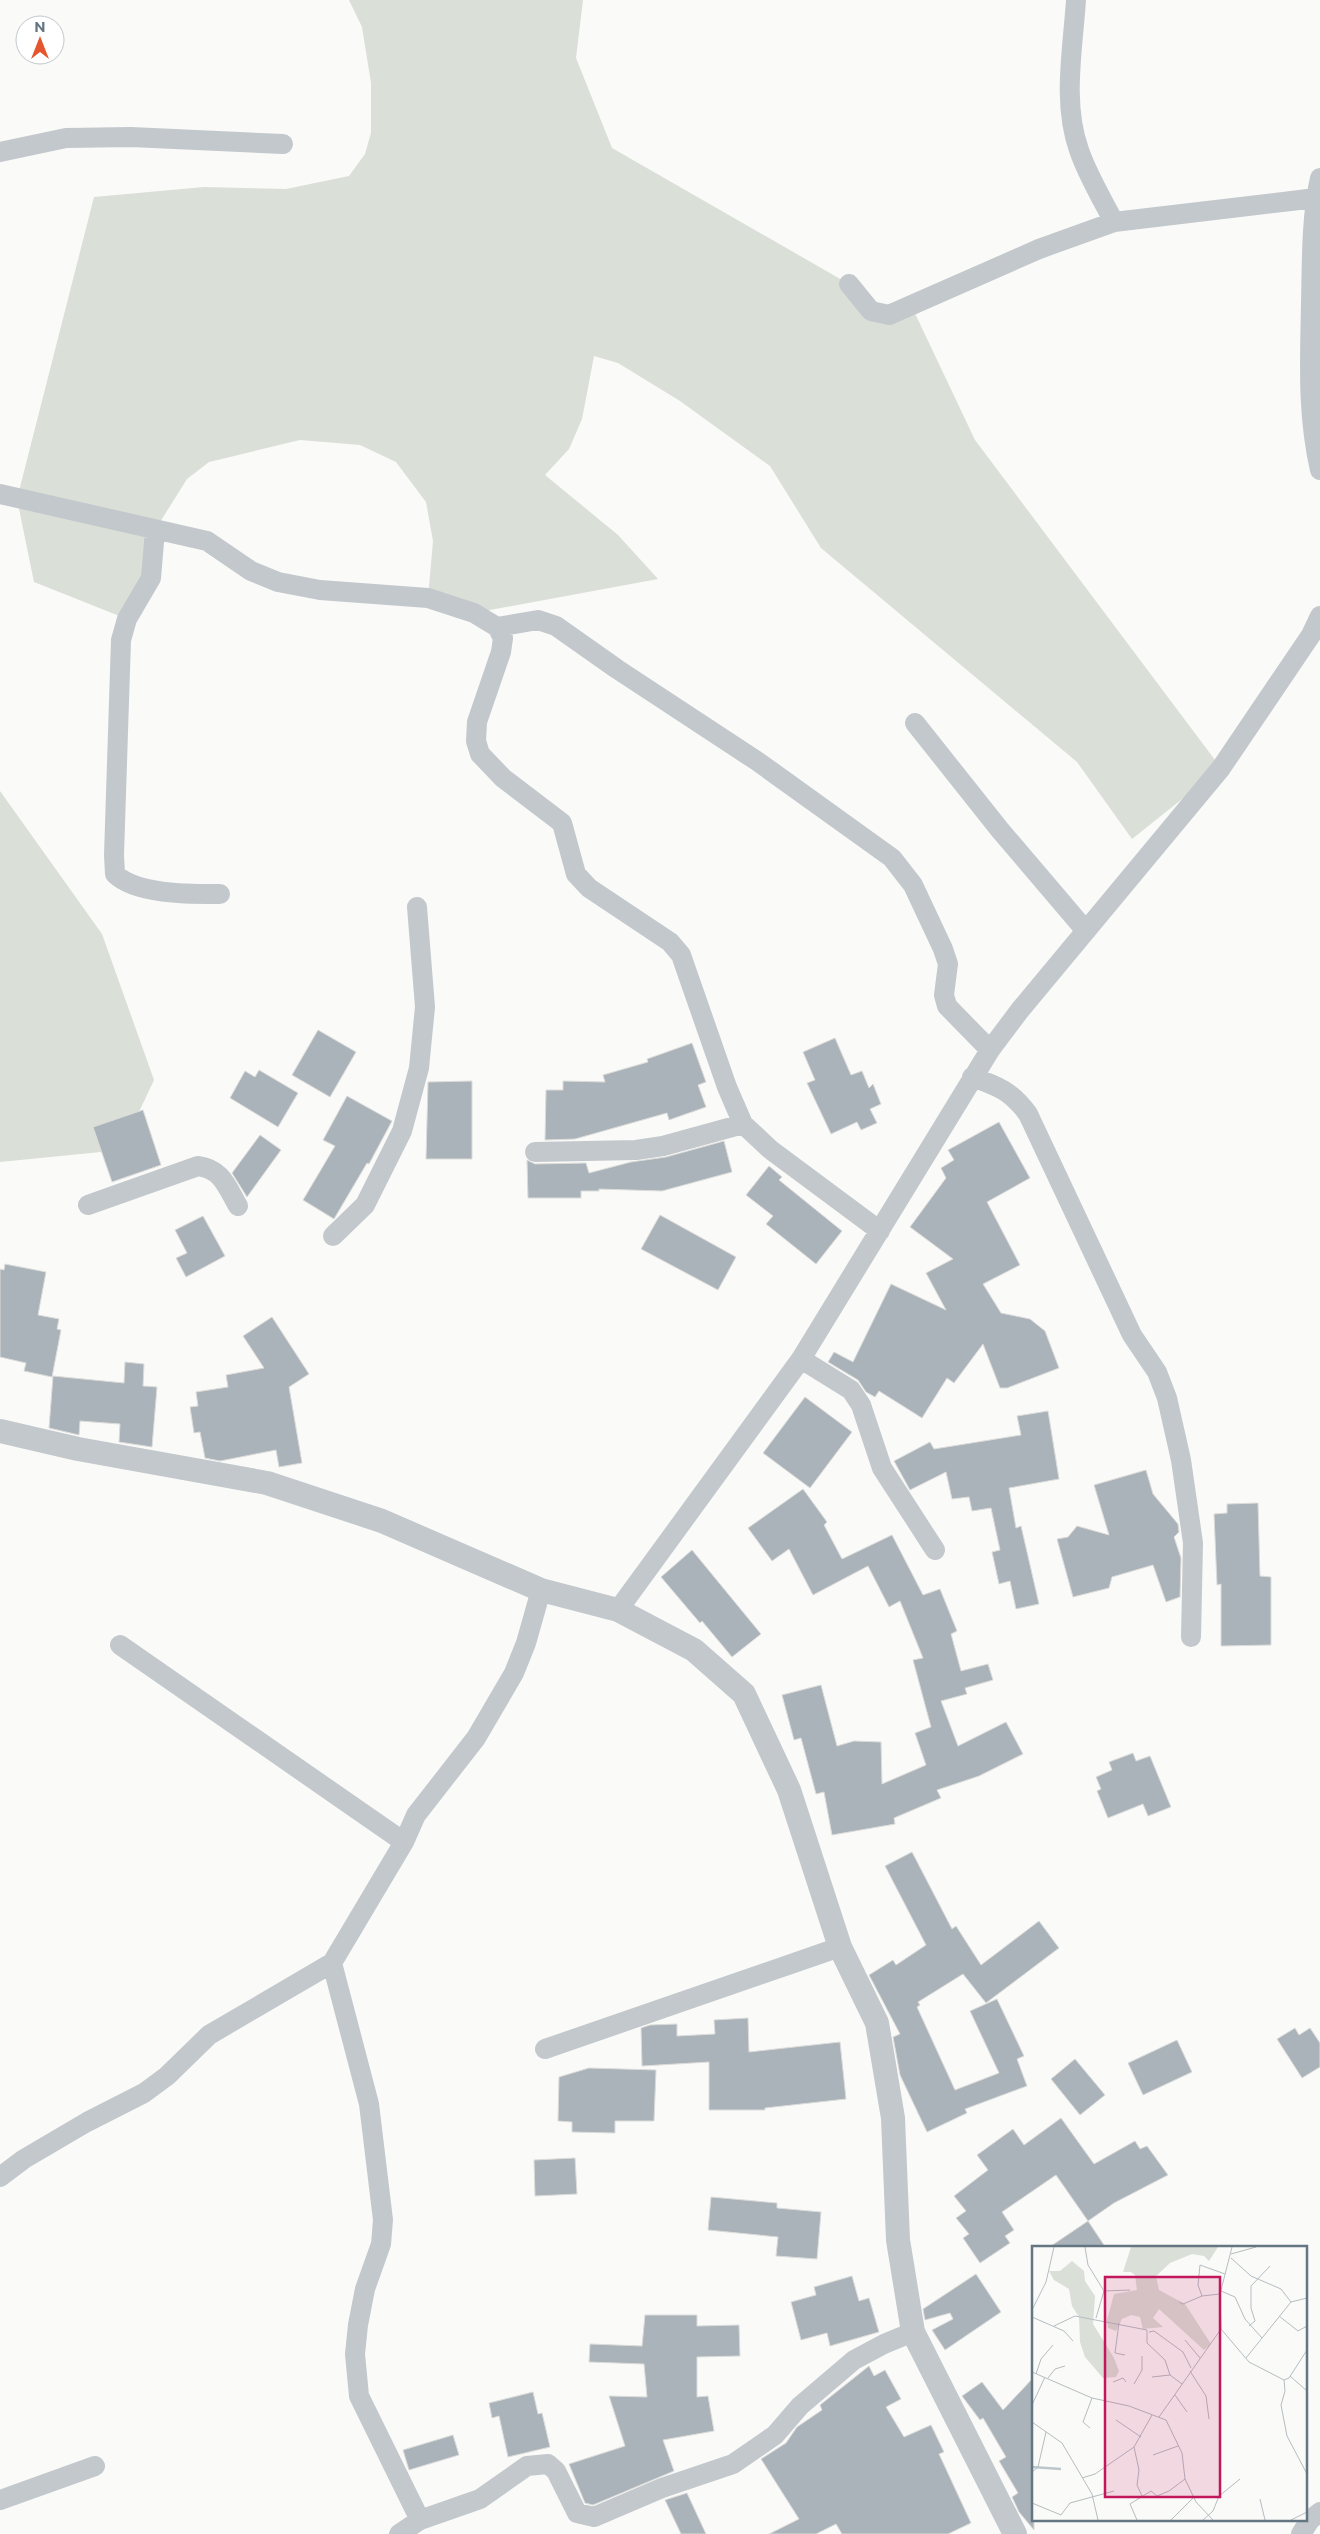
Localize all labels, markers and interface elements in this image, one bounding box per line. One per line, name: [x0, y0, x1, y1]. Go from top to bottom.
north arrow: [15, 15, 65, 65]
text: N: [34, 18, 46, 36]
inset map: [1032, 2246, 1308, 2522]

